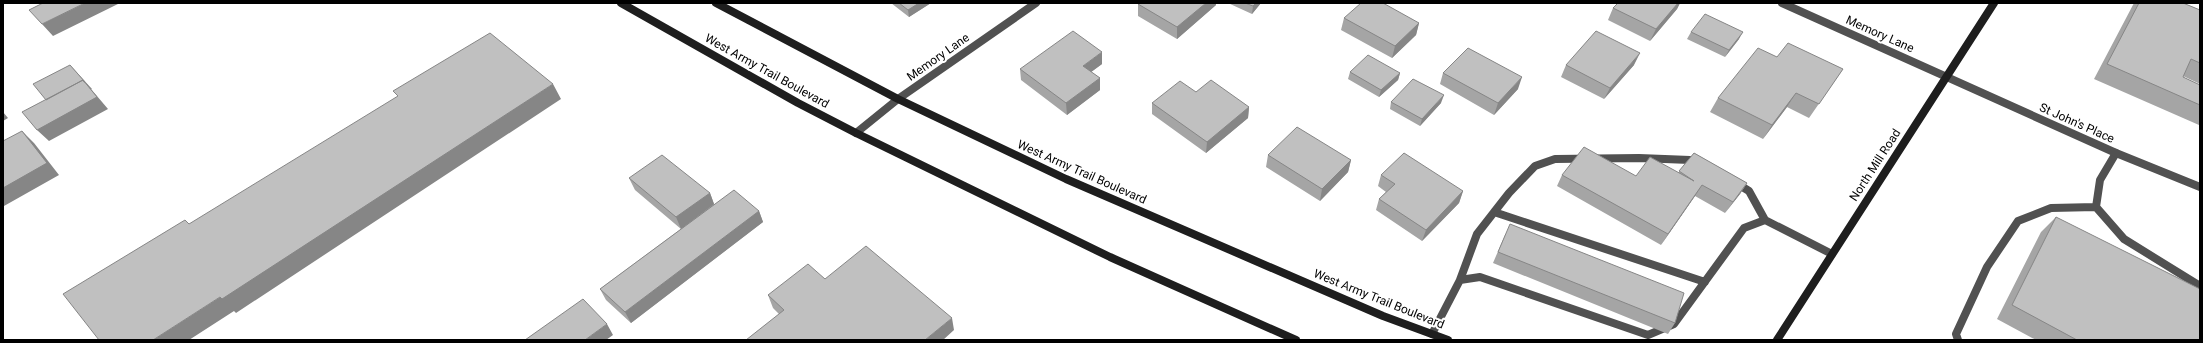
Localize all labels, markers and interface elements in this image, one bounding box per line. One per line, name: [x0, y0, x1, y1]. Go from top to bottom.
street label: Memory Lane: [1844, 13, 1916, 55]
street label: Memory Lane: [904, 30, 972, 84]
street label: West Army Trail Boulevard: [702, 31, 832, 111]
street label: St John's Place: [2037, 100, 2117, 146]
street label: North Mill Road: [1847, 126, 1903, 204]
street label: West Army Trail Boulevard: [1015, 137, 1149, 207]
street label: West Army Trail Boulevard: [1312, 266, 1446, 332]

